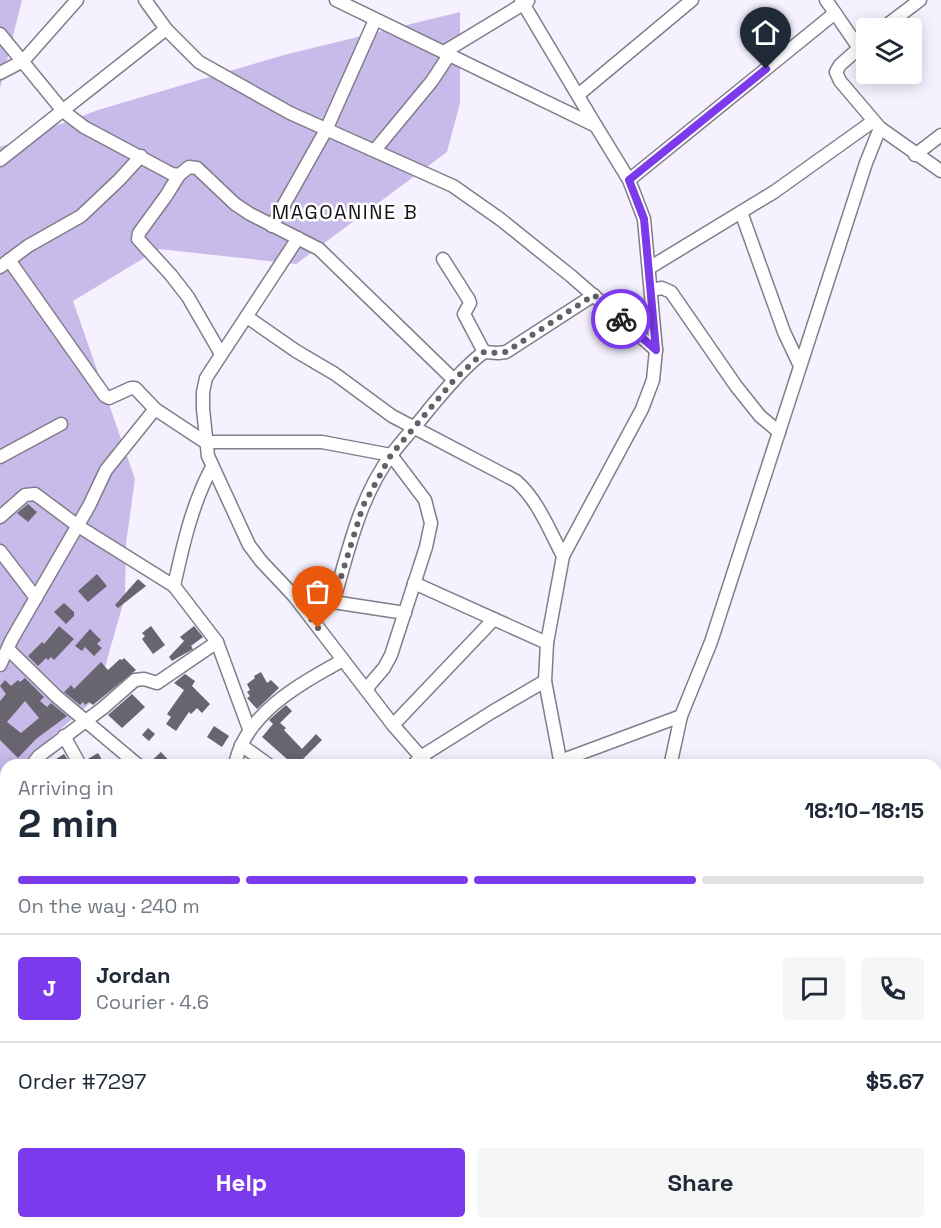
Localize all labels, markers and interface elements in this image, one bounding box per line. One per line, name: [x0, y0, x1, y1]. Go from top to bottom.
pin: [740, 7, 791, 69]
icon: home: [749, 16, 782, 49]
map controls: [856, 18, 922, 84]
button: layers: [856, 18, 922, 84]
district label: MAGOANINE B: [272, 199, 418, 225]
courier: [591, 289, 651, 349]
icon: bike: [605, 303, 638, 336]
pin: [292, 566, 343, 628]
icon: bag: [301, 575, 334, 608]
text: Arriving in: [18, 775, 114, 801]
text: 18:10–18:15: [804, 796, 924, 824]
text: 2 min: [18, 799, 119, 848]
text: On the way · 240 m: [18, 893, 200, 919]
button: chat: [783, 957, 846, 1020]
button: phone: [861, 957, 924, 1020]
text: Jordan: [96, 961, 171, 989]
text: J: [43, 974, 56, 1002]
text: Courier · 4.6: [96, 989, 209, 1015]
text: Order #7297: [18, 1067, 146, 1095]
text: $5.67: [866, 1067, 924, 1095]
button: Help: [18, 1148, 465, 1217]
button: Share: [477, 1148, 924, 1217]

